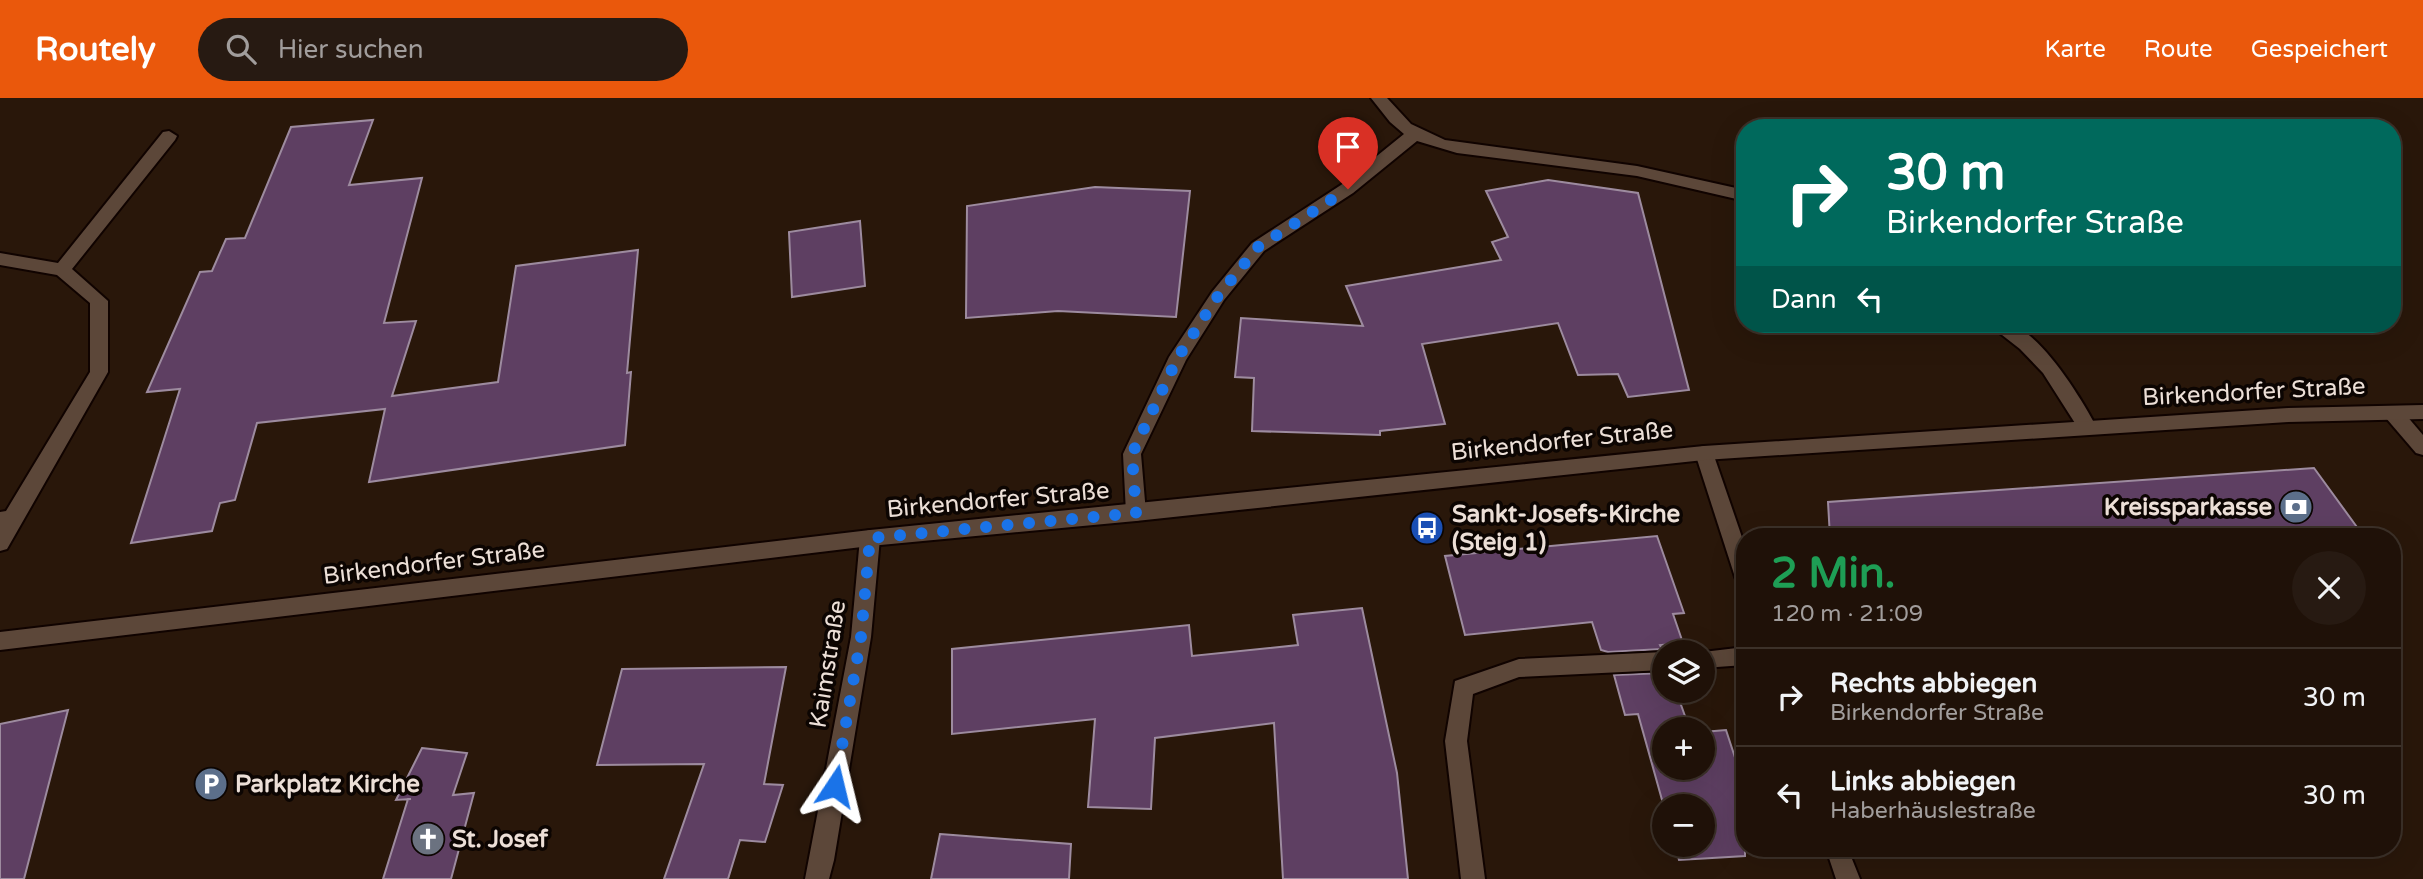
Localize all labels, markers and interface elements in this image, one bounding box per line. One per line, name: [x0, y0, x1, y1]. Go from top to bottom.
search box: [198, 18, 688, 81]
text: Routely: [35, 30, 156, 69]
icon: search: [222, 30, 260, 68]
text: Hier suchen: [278, 34, 424, 65]
text: Karte: [2044, 35, 2106, 64]
text: Route: [2144, 35, 2213, 64]
text: Gespeichert: [2251, 35, 2388, 64]
pin: [1318, 117, 1378, 189]
icon: arrive: [1329, 128, 1367, 166]
text: 30 m: [1886, 144, 2005, 203]
icon: right: [1771, 147, 1862, 238]
text: Birkendorfer Straße: [1886, 204, 2184, 242]
icon: left: [1851, 280, 1889, 318]
text: Dann: [1771, 284, 1837, 315]
street label: Birkendorfer Straße: [2142, 372, 2366, 412]
street label: Birkendorfer Straße: [1449, 415, 1675, 467]
street label: Birkendorfer Straße: [885, 476, 1111, 524]
bank icon: Kreissparkasse: [2277, 488, 2315, 526]
place label: Kreissparkasse: [2104, 493, 2272, 522]
place label: Sankt-Josefs-Kirche (Steig 1): [1452, 500, 1681, 557]
bus stop icon: Sankt-Josefs-Kirche (Steig 1): [1408, 509, 1446, 547]
street label: Birkendorfer Straße: [321, 535, 547, 591]
text: 2 Min.: [1771, 548, 1895, 599]
button: close: [2292, 551, 2366, 625]
street label: Kaimstraße: [804, 598, 852, 730]
text: 120 m · 21:09: [1771, 600, 1923, 628]
map controls: [1652, 640, 1715, 857]
button: layers: [1652, 640, 1715, 703]
text: Rechts abbiegen: [1830, 668, 2037, 699]
icon: right: [1771, 678, 1809, 716]
text: 30 m: [2303, 682, 2366, 713]
text: Birkendorfer Straße: [1830, 699, 2044, 727]
button: +: [1652, 717, 1715, 780]
position arrow: [798, 749, 872, 823]
parking icon: Parkplatz Kirche: [192, 765, 230, 803]
text: Links abbiegen: [1830, 766, 2016, 797]
place label: Parkplatz Kirche: [235, 770, 420, 799]
icon: left: [1771, 776, 1809, 814]
text: 30 m: [2303, 780, 2366, 811]
button: −: [1652, 794, 1715, 857]
text: Haberhäuslestraße: [1830, 797, 2036, 825]
church icon: St. Josef: [409, 820, 447, 858]
place label: St. Josef: [452, 825, 549, 854]

